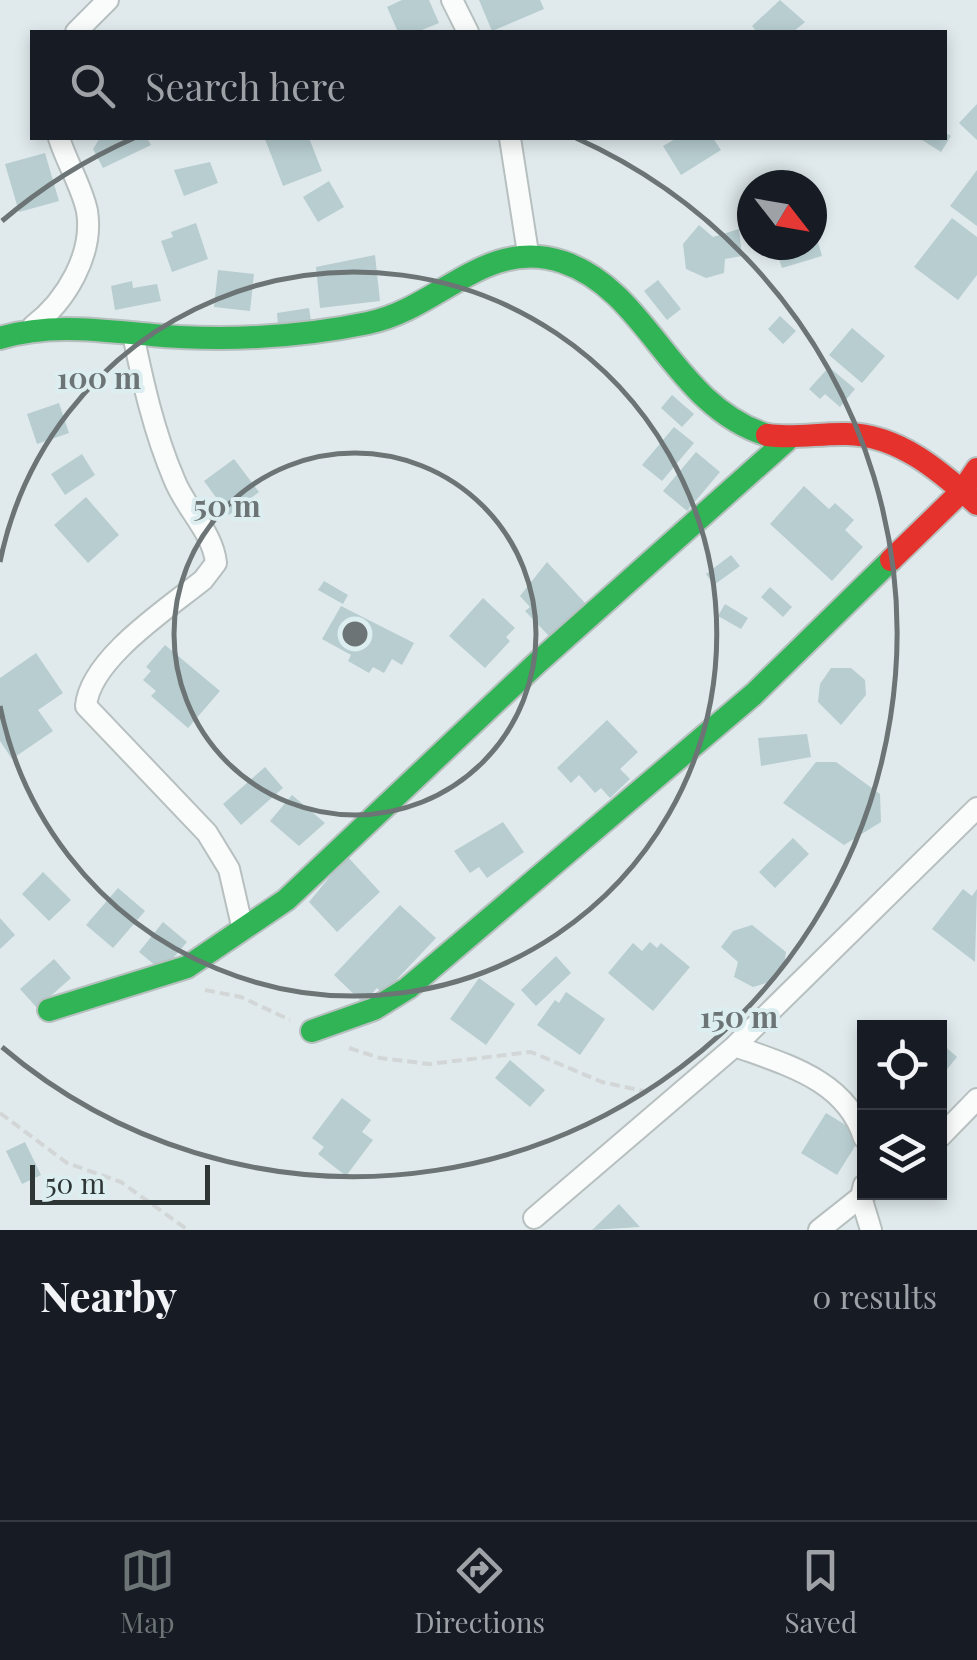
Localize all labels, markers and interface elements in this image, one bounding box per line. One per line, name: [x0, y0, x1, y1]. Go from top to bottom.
search box: [30, 30, 947, 140]
icon: search: [65, 58, 120, 113]
text: Search here: [145, 60, 346, 111]
north arrow: [737, 170, 827, 260]
text: 100 m: [57, 357, 141, 397]
text: 50 m: [193, 485, 261, 525]
centre of rings: [337, 616, 373, 652]
text: 150 m: [700, 996, 778, 1036]
map controls: [857, 1020, 947, 1200]
button: locate: [857, 1020, 947, 1110]
button: layers: [857, 1110, 947, 1200]
scale bar: [30, 1160, 210, 1204]
text: 50 m: [45, 1164, 105, 1201]
text: Nearby: [40, 1267, 177, 1323]
text: 0 results: [812, 1274, 937, 1317]
tab: Map: [120, 1543, 175, 1640]
tab: Directions: [414, 1543, 545, 1640]
tab: Saved: [784, 1543, 857, 1640]

